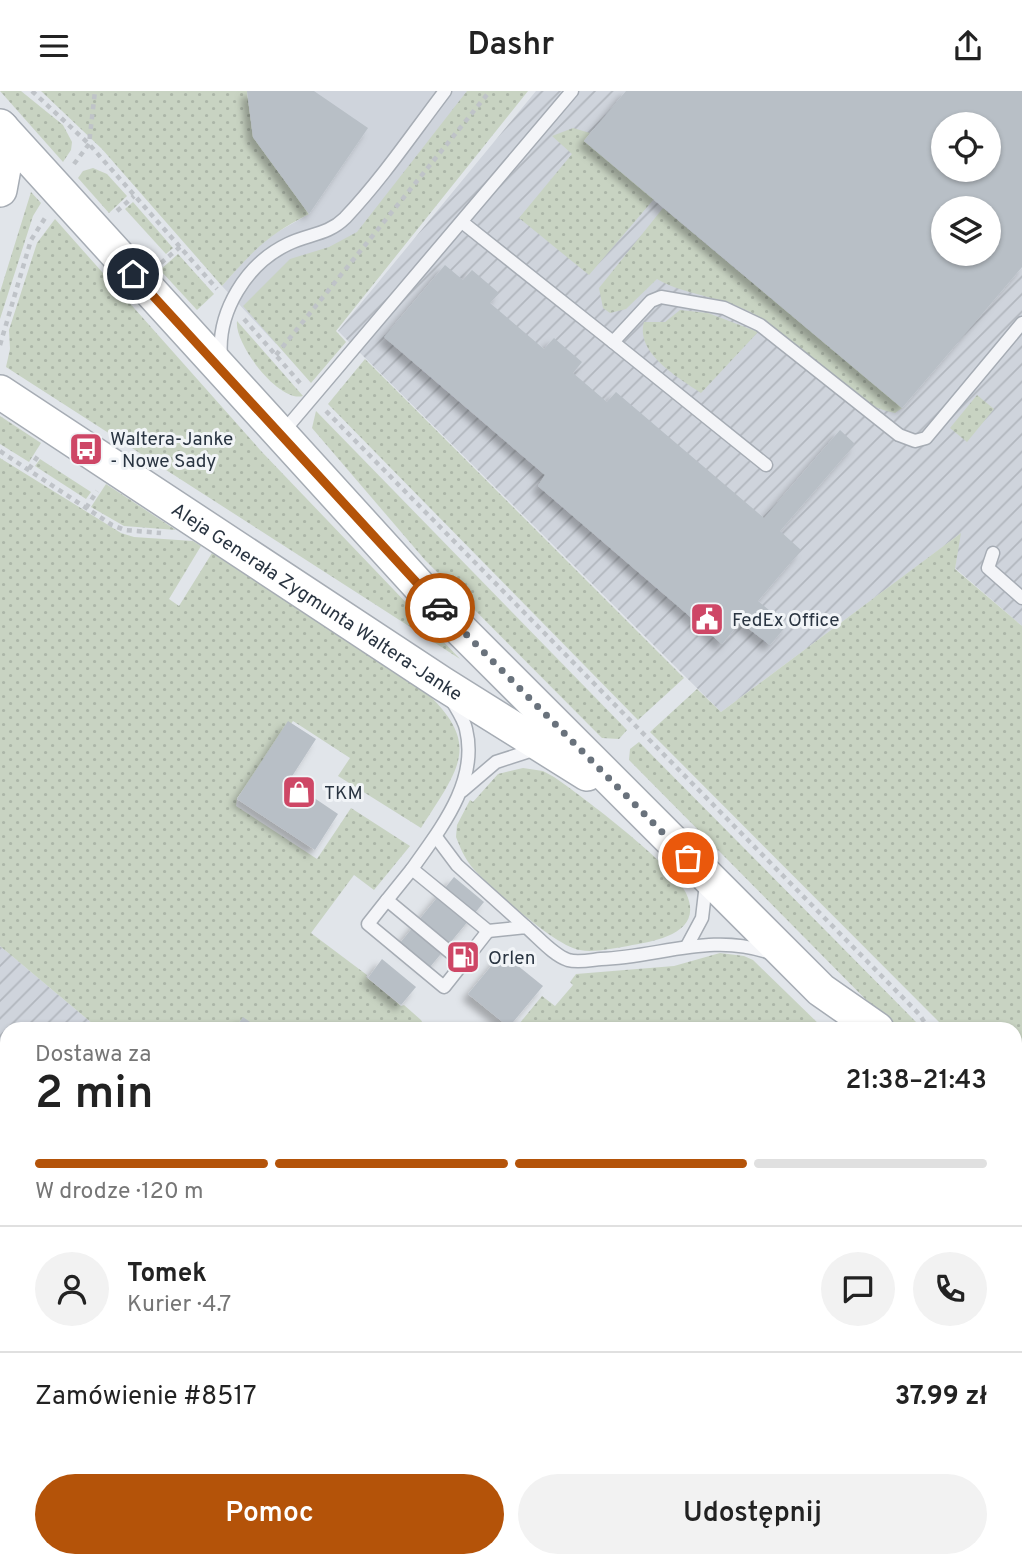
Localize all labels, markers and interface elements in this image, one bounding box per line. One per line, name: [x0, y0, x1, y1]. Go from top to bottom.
text: Dashr: [468, 26, 554, 66]
icon: menu: [35, 27, 73, 65]
icon: share: [949, 27, 987, 65]
map controls: [931, 112, 1001, 266]
button: locate: [931, 112, 1001, 182]
button: layers: [931, 196, 1001, 266]
pin: [103, 244, 163, 304]
icon: home: [114, 255, 152, 293]
place label: Waltera-Janke - Nowe Sady: [110, 428, 233, 474]
bus stop icon: Waltera-Janke - Nowe Sady: [67, 430, 105, 468]
street label: Aleja Generała Zygmunta Waltera-Janke: [166, 498, 466, 707]
courier: [405, 573, 475, 643]
icon: car: [421, 589, 459, 627]
public building icon: FedEx Office: [688, 600, 726, 638]
place label: FedEx Office: [732, 609, 839, 633]
shop icon: TKM: [280, 773, 318, 811]
place label: TKM: [324, 782, 363, 806]
pin: [658, 828, 718, 888]
icon: bag: [669, 839, 707, 877]
fuel station icon: Orlen: [444, 938, 482, 976]
place label: Orlen: [488, 947, 535, 971]
text: Dostawa za: [35, 1041, 151, 1070]
text: 21:38–21:43: [846, 1065, 987, 1098]
text: 2 min: [35, 1066, 154, 1125]
text: W drodze · 120 m: [35, 1178, 204, 1207]
button: person: [35, 1252, 109, 1326]
button: chat: [821, 1252, 895, 1326]
button: phone: [913, 1252, 987, 1326]
text: Tomek: [127, 1258, 207, 1291]
text: Kurier · 4.7: [127, 1291, 231, 1320]
text: Zamówienie #8517: [35, 1381, 257, 1414]
text: 37.99 zł: [895, 1381, 987, 1414]
button: Pomoc: [35, 1474, 504, 1554]
button: Udostępnij: [518, 1474, 987, 1554]

